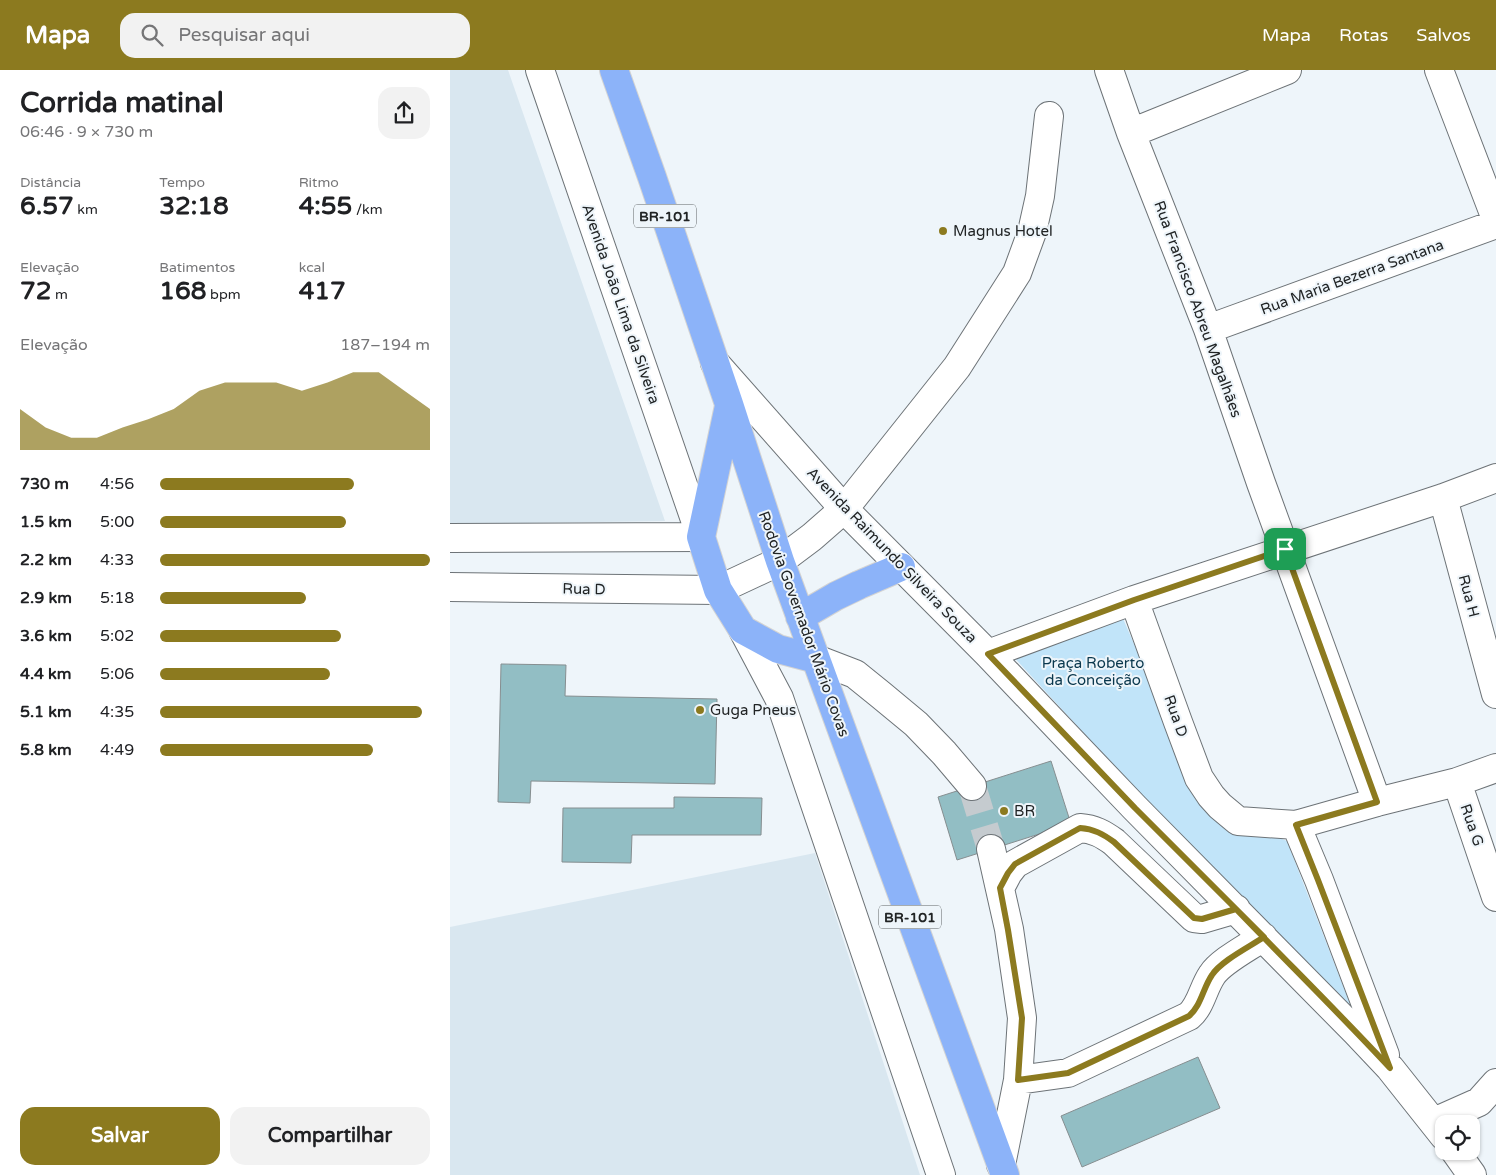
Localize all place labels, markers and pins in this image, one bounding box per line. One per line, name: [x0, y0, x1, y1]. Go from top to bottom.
place label: Magnus Hotel: [953, 222, 1053, 240]
marker: Magnus Hotel: [937, 225, 949, 237]
pin: [1264, 528, 1306, 570]
place label: Guga Pneus: [710, 701, 796, 719]
marker: Guga Pneus: [694, 704, 706, 716]
place label: BR: [1014, 802, 1035, 820]
marker: BR: [998, 805, 1010, 817]

